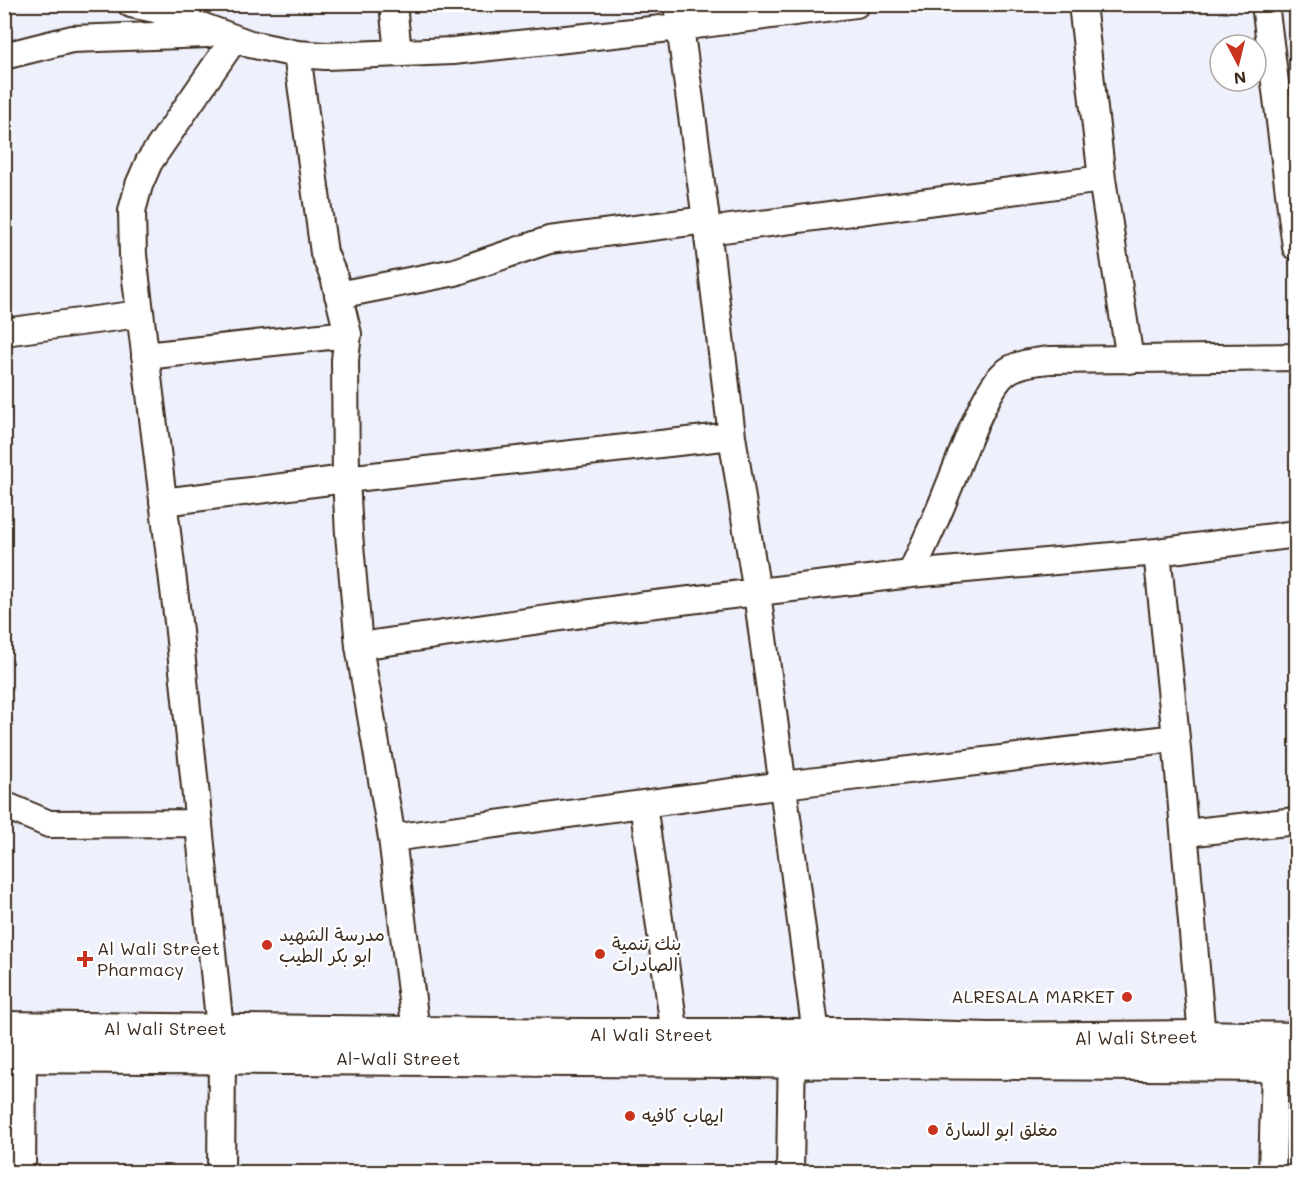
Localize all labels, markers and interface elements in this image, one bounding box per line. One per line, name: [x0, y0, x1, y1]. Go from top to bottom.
north arrow: [1208, 33, 1268, 93]
text: N: [1233, 67, 1247, 90]
place label: مدرسة الشهيد ابو بكر الطيب: [279, 922, 385, 967]
place label: بنك تنمية الصادرات: [612, 931, 681, 976]
place label: Al Wali Street Pharmacy: [97, 936, 220, 981]
marker: مدرسة الشهيد ابو بكر الطيب: [260, 938, 274, 952]
marker: بنك تنمية الصادرات: [593, 947, 607, 961]
marker: Al Wali Street Pharmacy: [78, 952, 92, 966]
place label: ALRESALA MARKET: [951, 984, 1115, 1008]
marker: ALRESALA MARKET: [1120, 990, 1134, 1004]
street label: Al Wali Street: [104, 1016, 226, 1040]
street label: Al Wali Street: [590, 1022, 712, 1046]
street label: Al Wali Street: [1074, 1024, 1198, 1050]
street label: Al-Wali Street: [336, 1046, 460, 1070]
place label: ايهاب كافيه: [642, 1103, 724, 1127]
marker: ايهاب كافيه: [623, 1109, 637, 1123]
place label: مغلق ابو السارة: [945, 1117, 1058, 1141]
marker: مغلق ابو السارة: [926, 1123, 940, 1137]

